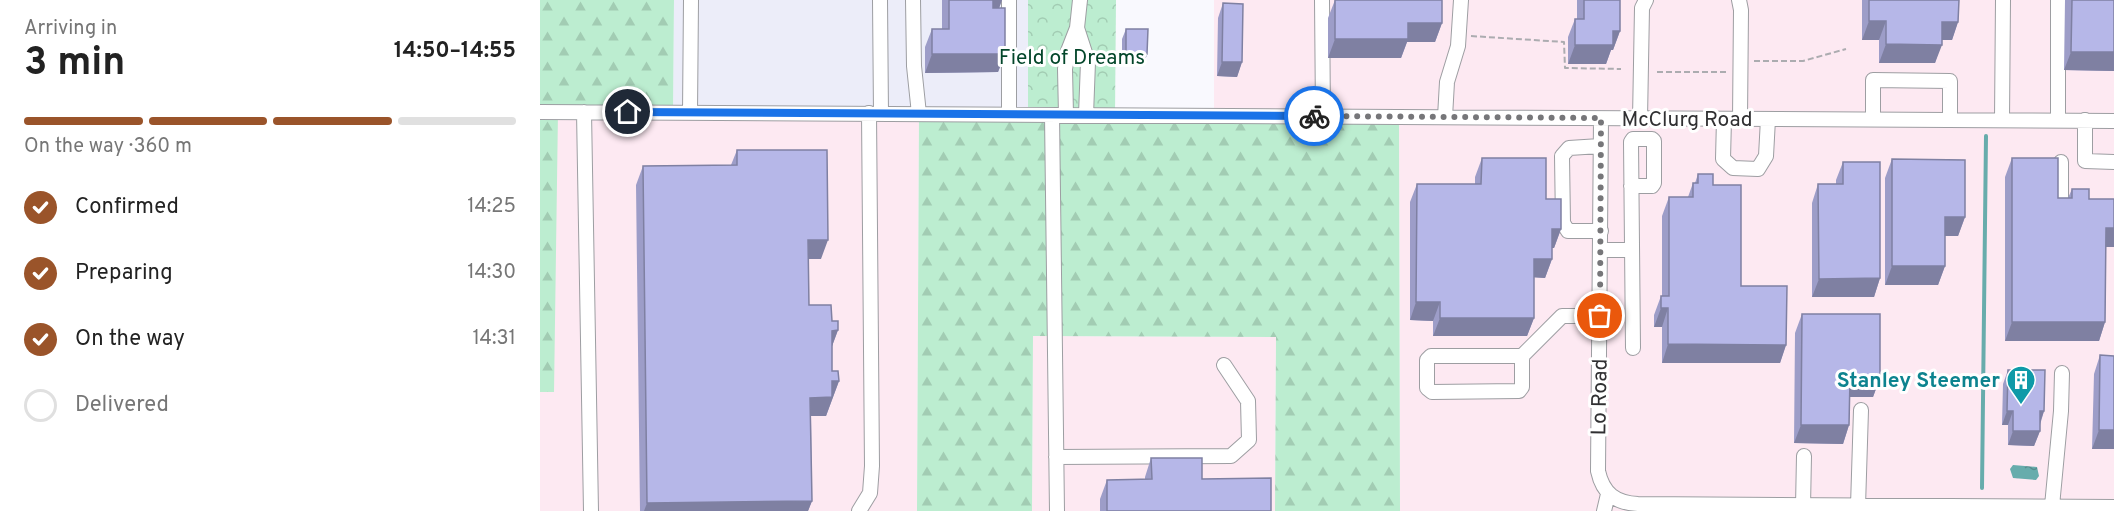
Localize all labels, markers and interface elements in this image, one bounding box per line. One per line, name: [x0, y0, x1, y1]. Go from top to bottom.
text: Arriving in: [24, 16, 117, 42]
text: 14:50–14:55: [394, 38, 516, 65]
text: 3 min: [24, 40, 125, 89]
park label: Field of Dreams: [999, 45, 1145, 72]
pin: [602, 86, 653, 137]
courier: [1284, 86, 1344, 146]
icon: home: [611, 95, 644, 128]
icon: bike: [1298, 100, 1331, 133]
street label: McClurg Road: [1621, 107, 1753, 134]
text: On the way · 360 m: [24, 134, 192, 160]
icon: check: [24, 191, 57, 224]
text: Confirmed: [75, 194, 179, 221]
text: 14:25: [467, 194, 516, 220]
icon: check: [24, 257, 57, 290]
text: Preparing: [75, 260, 173, 287]
text: 14:30: [467, 260, 516, 286]
pin: [1574, 290, 1625, 341]
icon: bag: [1583, 299, 1616, 332]
icon: check: [24, 323, 57, 356]
text: On the way: [75, 326, 185, 353]
text: 14:31: [473, 326, 516, 352]
street label: Lo Road: [1586, 358, 1615, 436]
building icon: Stanley Steemer: [2005, 364, 2037, 406]
place label: Stanley Steemer: [1837, 368, 2000, 395]
text: Delivered: [75, 392, 169, 419]

